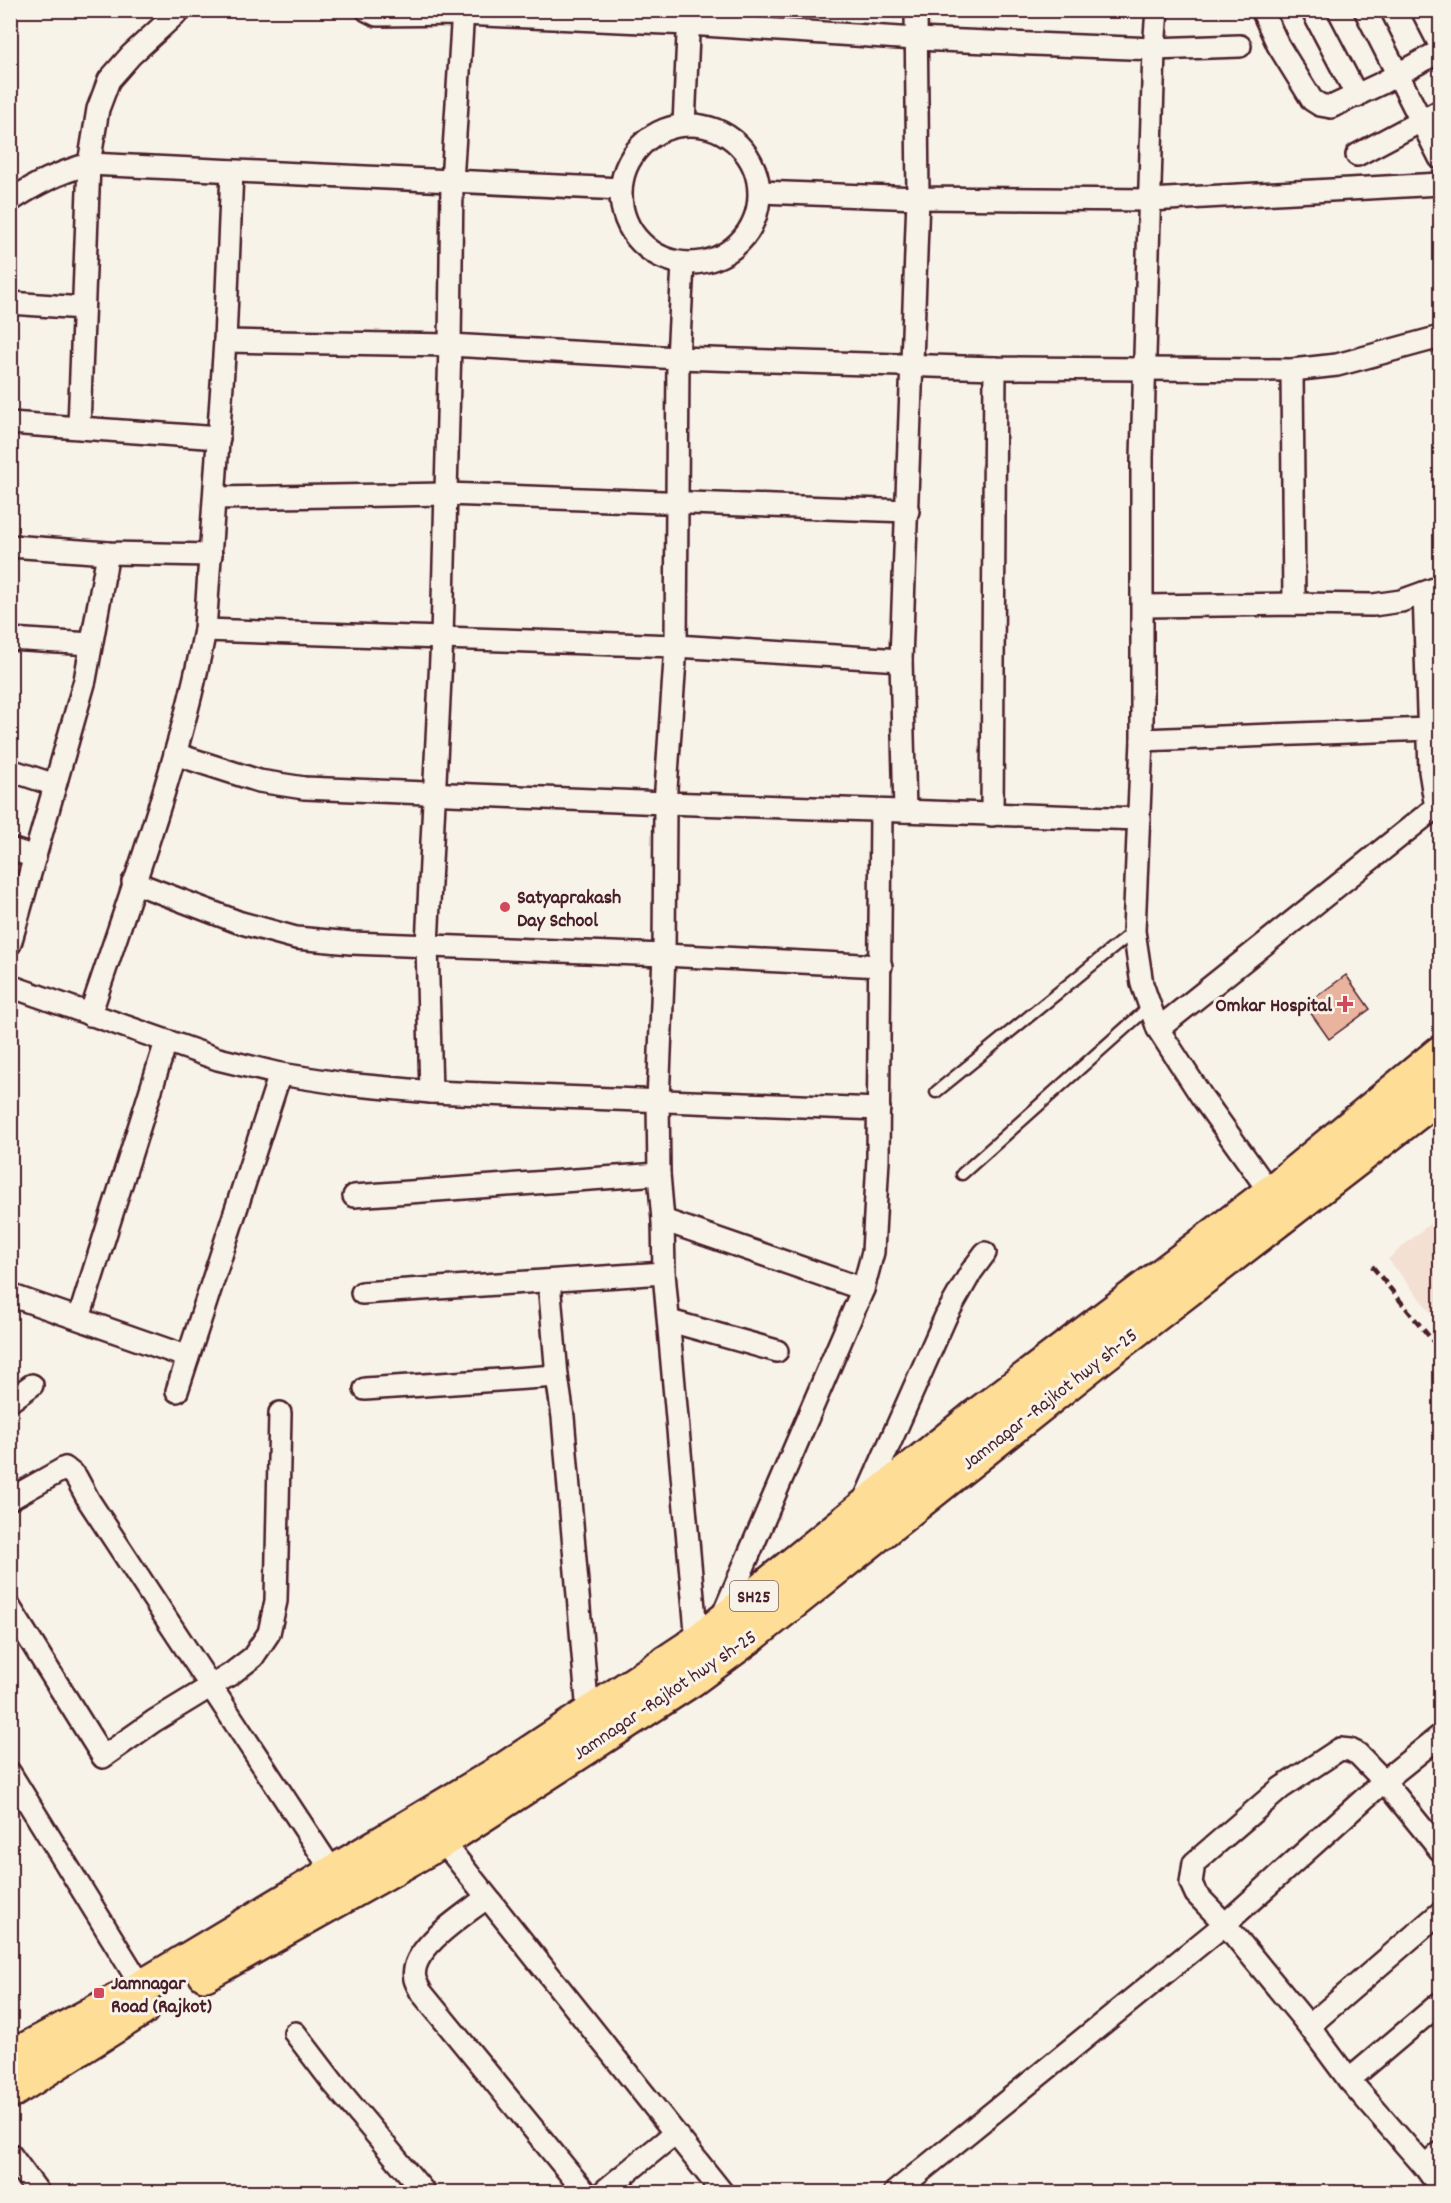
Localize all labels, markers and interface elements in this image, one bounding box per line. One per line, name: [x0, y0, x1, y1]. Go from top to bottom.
place label: Satyaprakash Day School: [517, 885, 621, 936]
marker: Satyaprakash Day School: [498, 900, 512, 914]
place label: Omkar Hospital: [1215, 993, 1332, 1021]
marker: Omkar Hospital: [1336, 995, 1354, 1013]
street label: Jamnagar -Rajkot hwy sh-25: [957, 1323, 1145, 1478]
road number: SH25: [730, 1581, 778, 1611]
street label: Jamnagar -Rajkot hwy sh-25: [568, 1624, 763, 1769]
place label: Jamnagar Road (Rajkot): [111, 1971, 212, 2022]
marker: Jamnagar Road (Rajkot): [92, 1986, 106, 2000]

